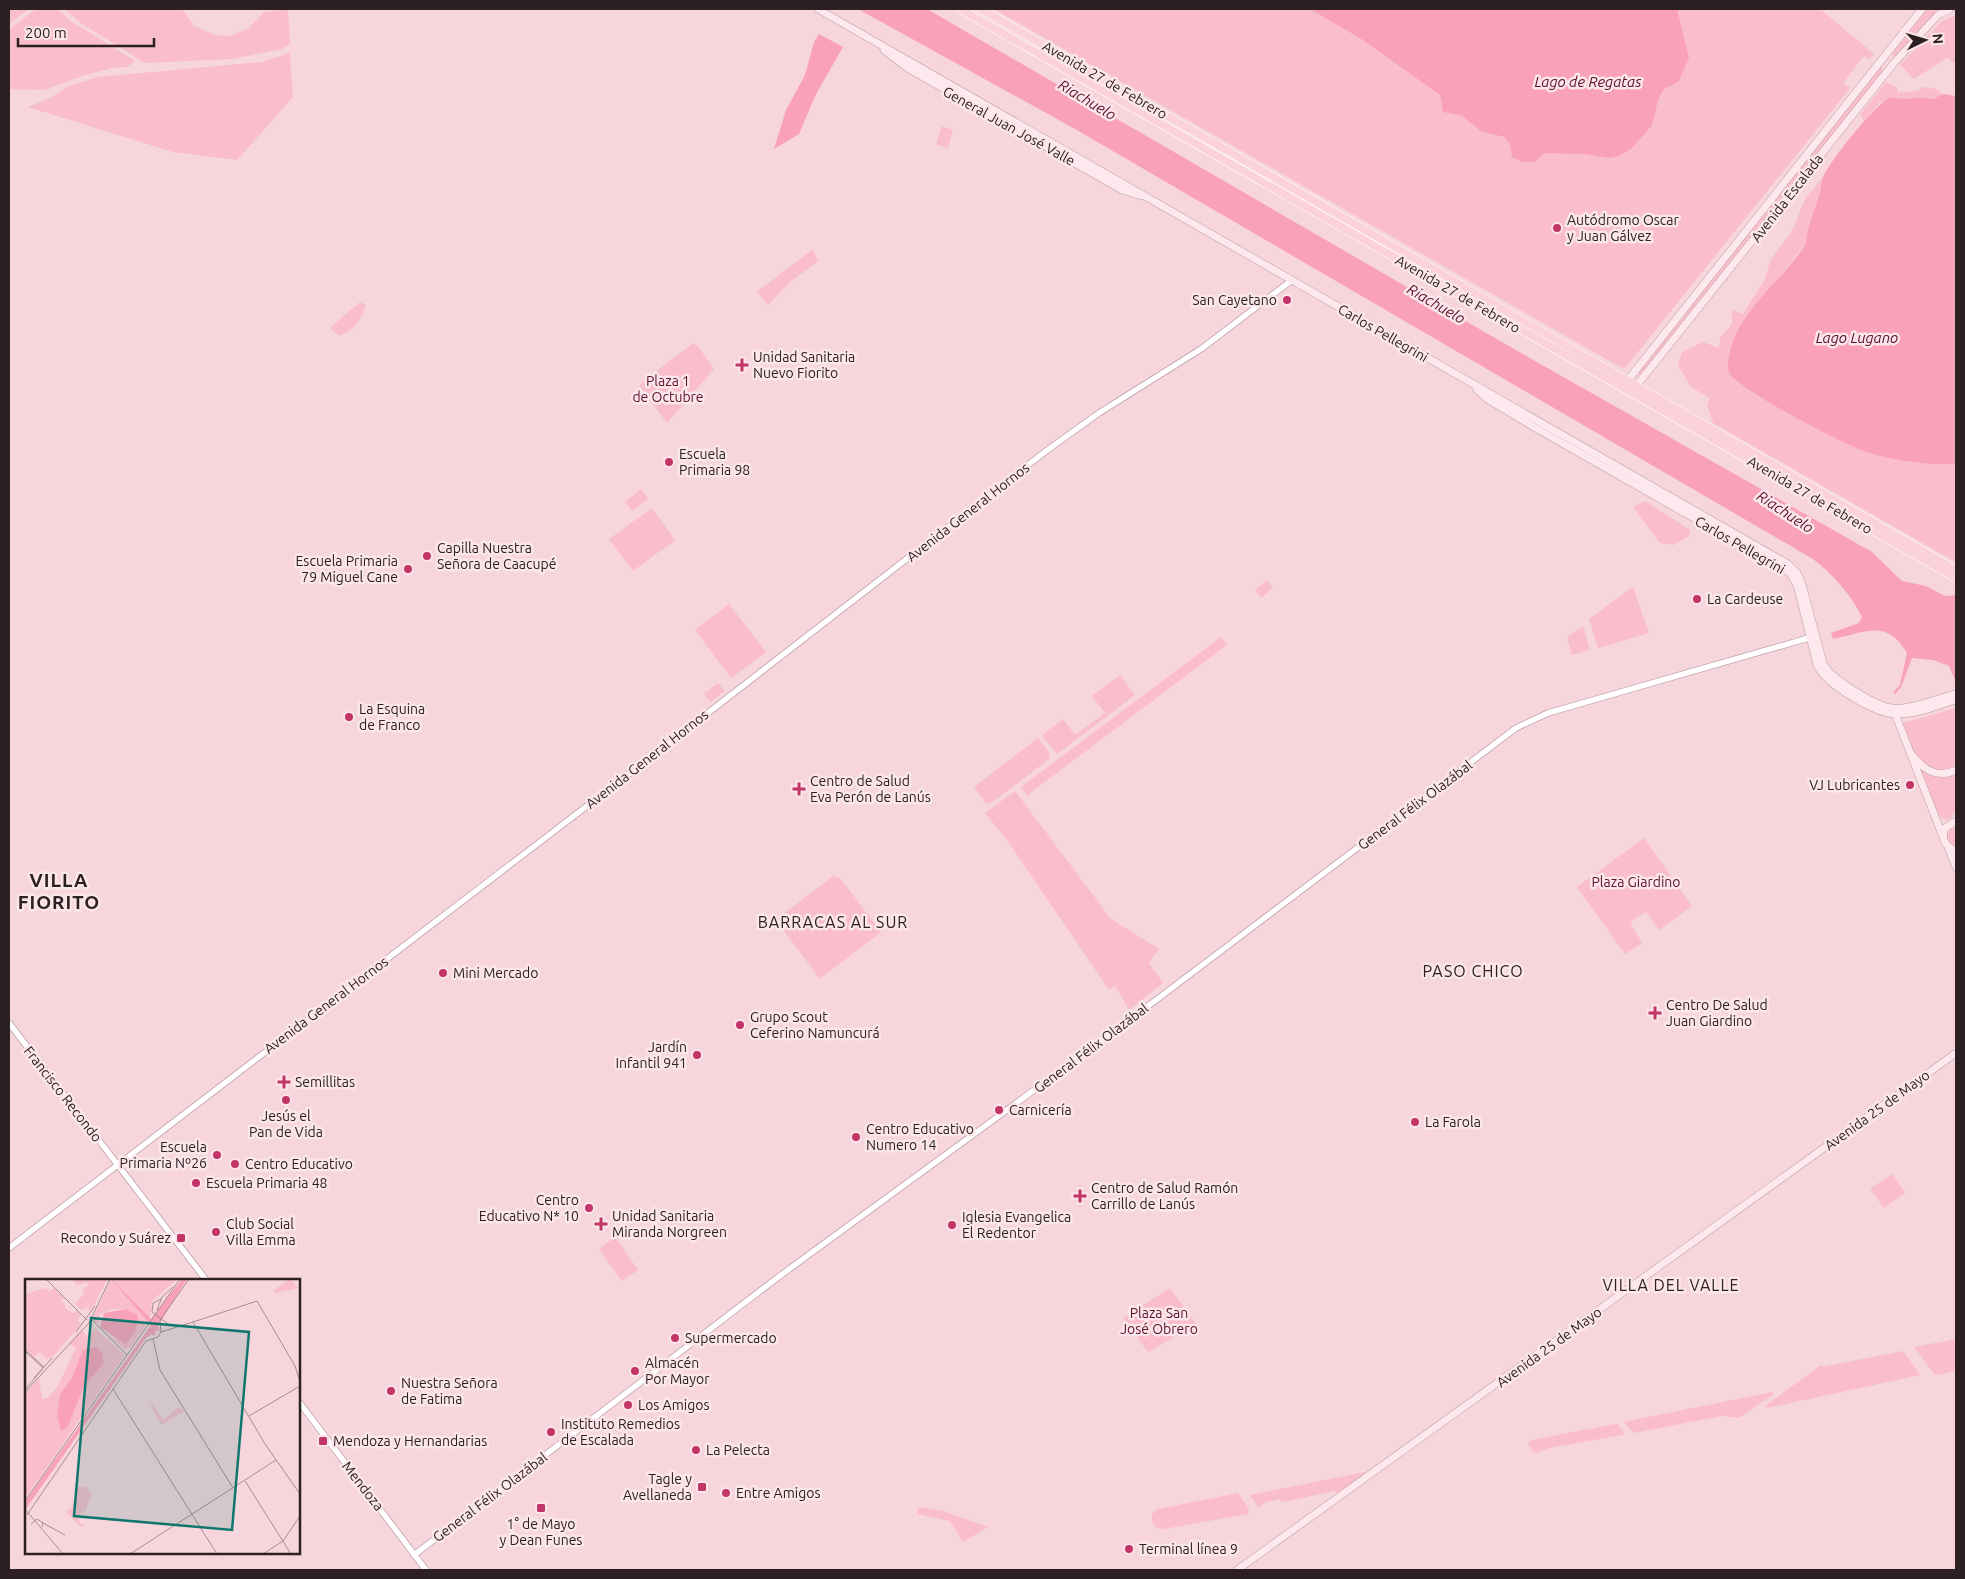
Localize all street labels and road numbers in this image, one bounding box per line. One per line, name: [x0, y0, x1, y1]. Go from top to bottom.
street label: Avenida 27 de Febrero: [1040, 38, 1170, 122]
street label: General Juan José Valle: [940, 83, 1078, 169]
street label: Avenida Escalada: [1748, 151, 1826, 245]
street label: Avenida 27 de Febrero: [1393, 252, 1523, 336]
street label: Carlos Pellegrini: [1335, 301, 1431, 365]
street label: Avenida 27 de Febrero: [1745, 453, 1875, 537]
street label: Avenida General Hornos: [904, 459, 1032, 565]
street label: Carlos Pellegrini: [1692, 513, 1788, 577]
street label: Avenida General Hornos: [583, 706, 711, 812]
street label: General Félix Olazábal: [1355, 757, 1476, 853]
street label: Avenida General Hornos: [261, 953, 391, 1057]
street label: General Félix Olazábal: [1031, 1000, 1152, 1096]
street label: Francisco Recondo: [21, 1043, 105, 1145]
street label: Avenida 25 de Mayo: [1821, 1067, 1933, 1153]
street label: Avenida 25 de Mayo: [1493, 1304, 1605, 1390]
street label: General Félix Olazábal: [430, 1449, 551, 1545]
street label: Mendoza: [339, 1458, 387, 1514]

